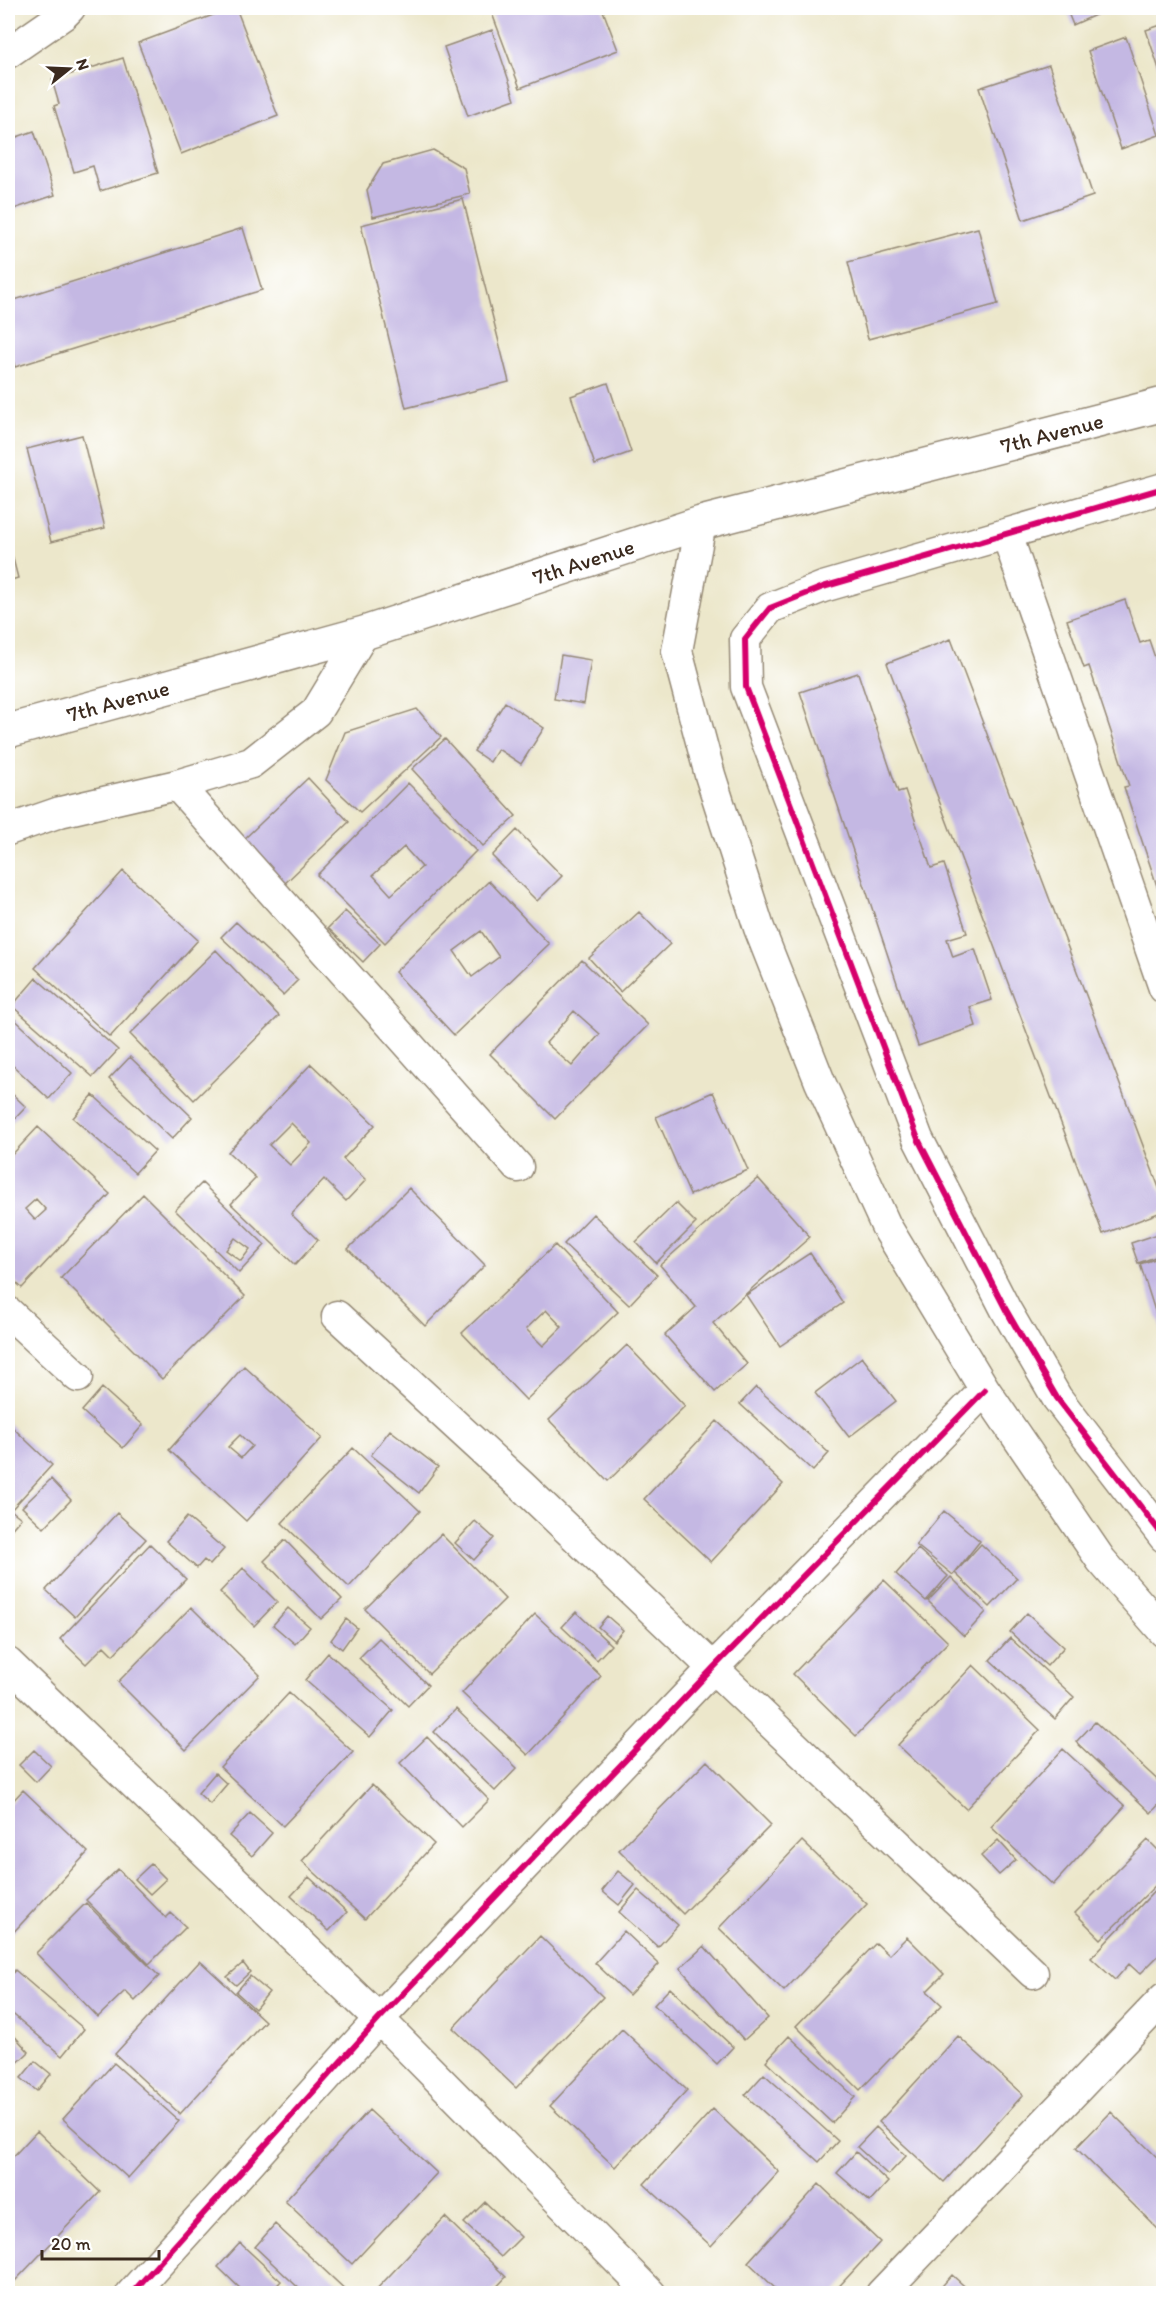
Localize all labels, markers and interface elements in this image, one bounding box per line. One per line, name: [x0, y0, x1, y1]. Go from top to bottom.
north arrow: [39, 39, 99, 99]
text: N: [72, 56, 93, 73]
street label: 7th Avenue: [998, 407, 1106, 459]
street label: 7th Avenue: [529, 533, 638, 591]
street label: 7th Avenue: [64, 674, 172, 728]
scale bar: [42, 2223, 159, 2261]
text: 20 m: [51, 2233, 91, 2255]

